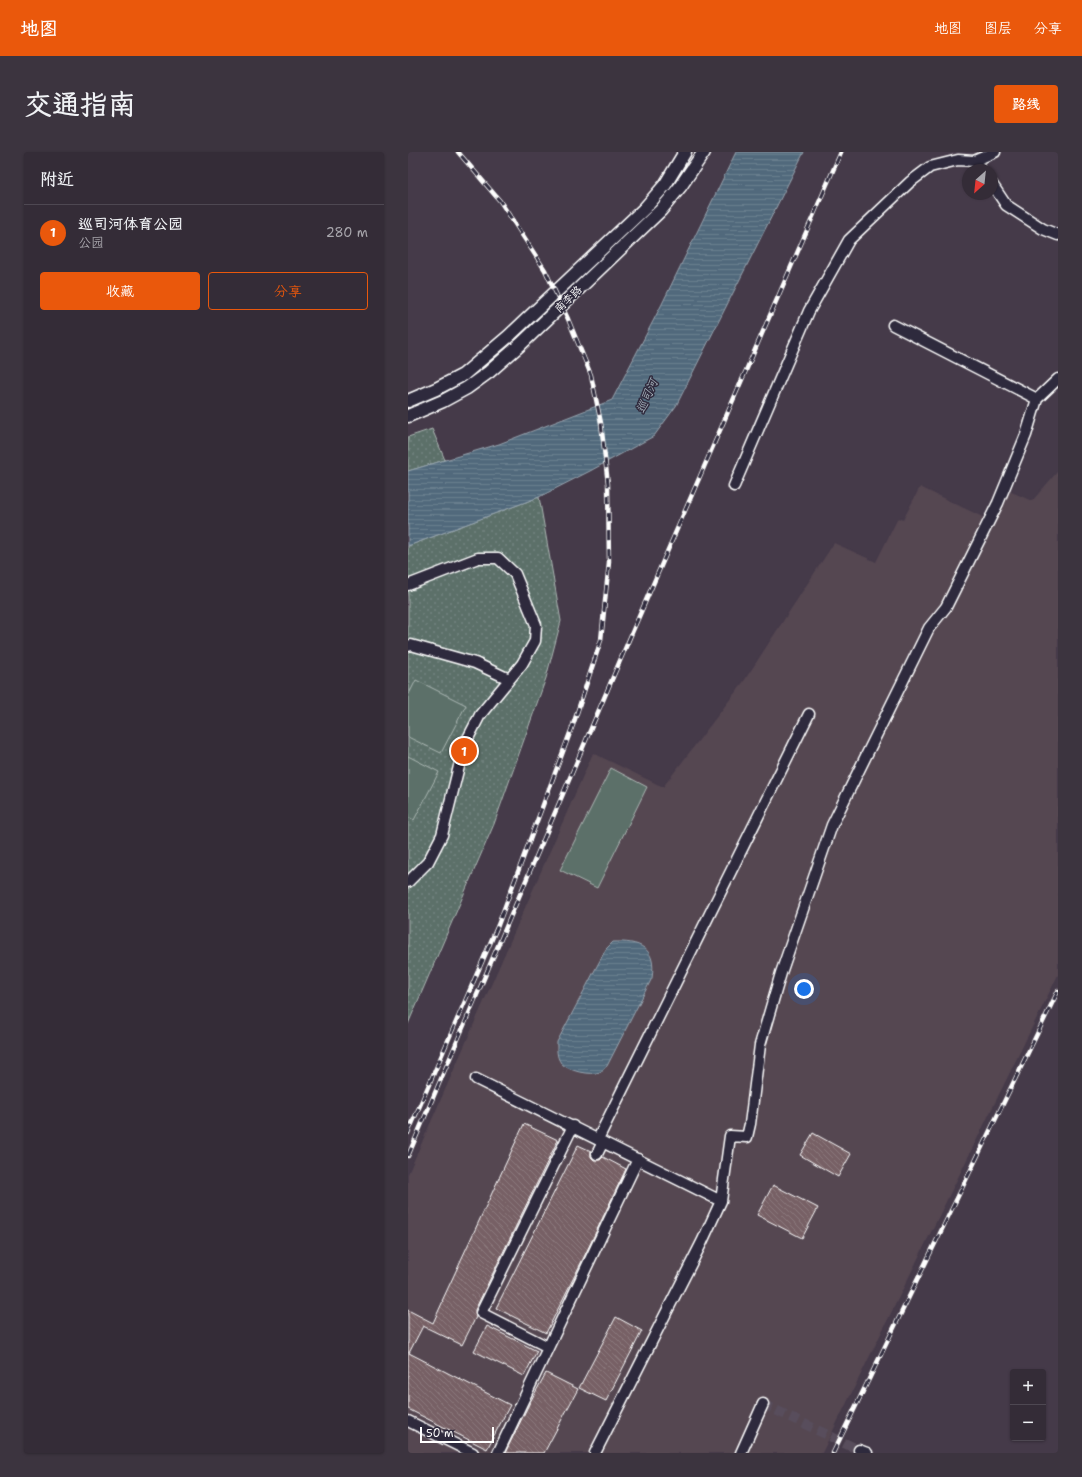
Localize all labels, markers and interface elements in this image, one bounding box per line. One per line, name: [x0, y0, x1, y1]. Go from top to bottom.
text: 地图: [20, 16, 58, 41]
text: 地图: [934, 19, 962, 37]
text: 图层: [984, 19, 1012, 37]
text: 分享: [1034, 19, 1062, 37]
text: 交通指南: [24, 85, 136, 123]
button: 路线: [994, 85, 1058, 123]
north arrow: [962, 164, 998, 200]
text: 附近: [40, 168, 74, 190]
text: 巡司河体育公园: [78, 214, 183, 234]
text: 1: [50, 224, 56, 241]
text: 280 m: [326, 224, 368, 241]
text: 公园: [78, 234, 104, 251]
button: 收藏: [40, 272, 200, 310]
button: 分享: [208, 272, 368, 310]
street label: 南李路: [551, 283, 585, 316]
water label: 巡司河: [632, 374, 662, 416]
pin: 1: [451, 736, 477, 766]
your location: [794, 979, 814, 999]
map controls: [1010, 1369, 1046, 1441]
button: +: [1010, 1369, 1046, 1405]
button: −: [1010, 1405, 1046, 1441]
scale bar: [420, 1425, 494, 1444]
text: 50 m: [426, 1426, 454, 1441]

